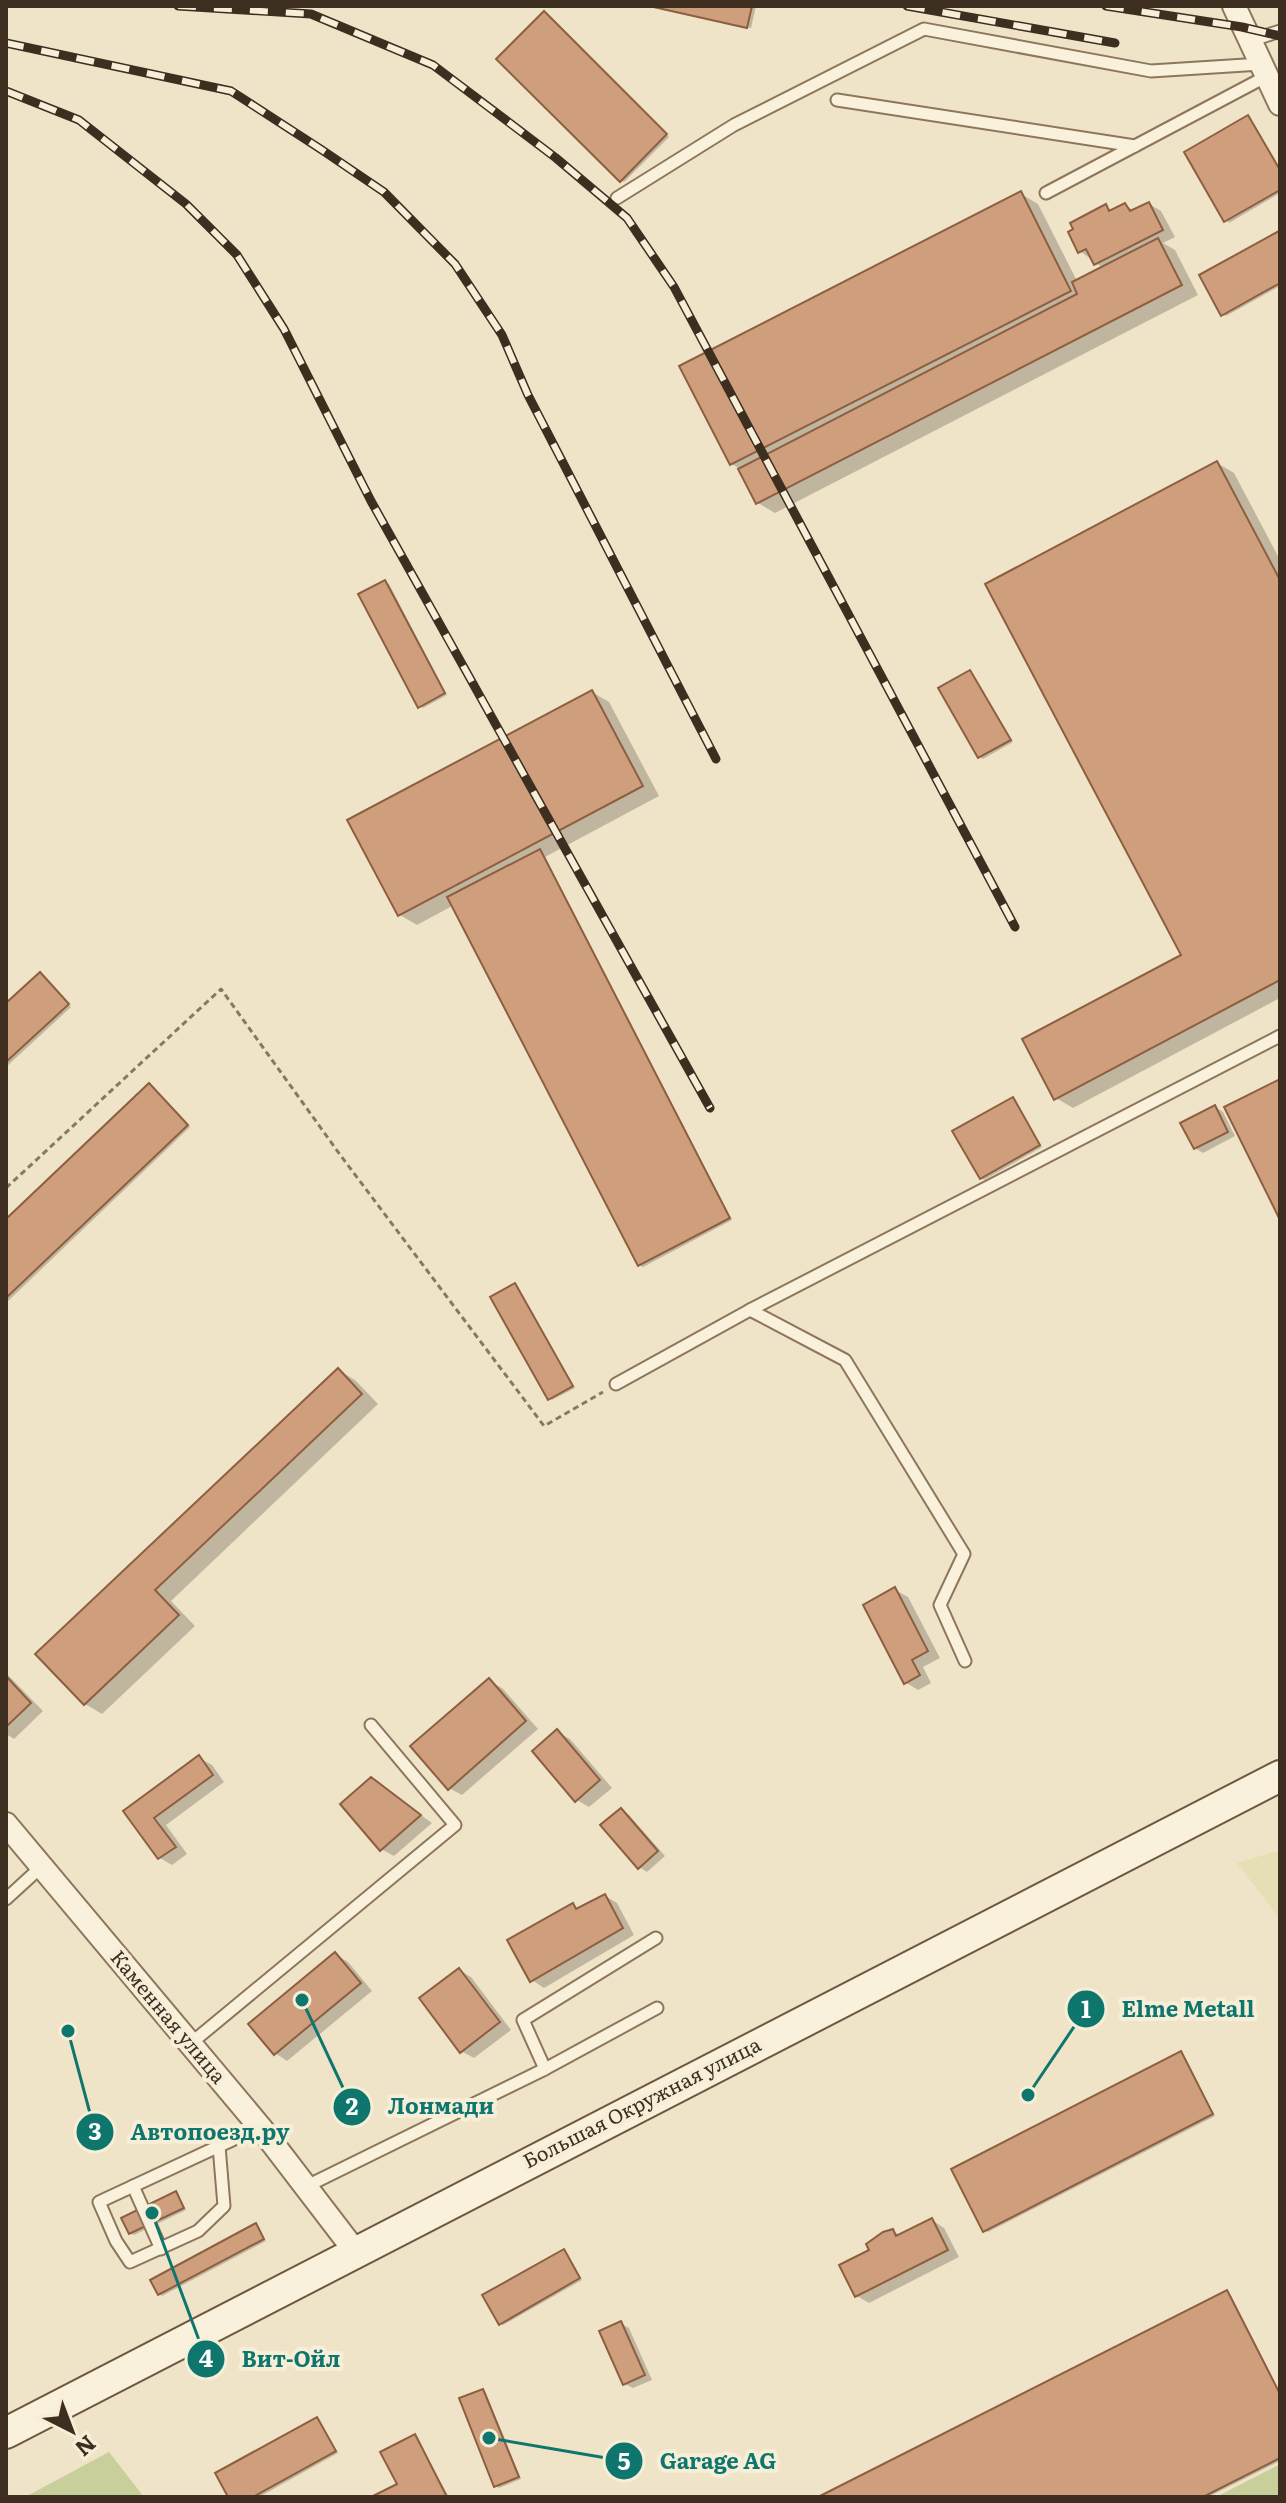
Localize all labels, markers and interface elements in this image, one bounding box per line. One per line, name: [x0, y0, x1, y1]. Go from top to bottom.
street label: Каменная улица: [105, 1942, 235, 2089]
callout: Elme Metall: [1066, 1986, 1270, 2032]
text: 1: [1081, 1990, 1091, 2025]
text: Elme Metall: [1122, 1991, 1255, 2024]
street label: Большая Окружная улица: [517, 2028, 765, 2174]
callout: Лонмади: [332, 2084, 510, 2130]
text: 2: [346, 2087, 359, 2122]
text: Лонмади: [388, 2088, 494, 2121]
callout: Автопоезд.ру: [75, 2109, 305, 2155]
text: 3: [88, 2112, 102, 2147]
text: Автопоезд.ру: [131, 2114, 290, 2147]
callout: Вит-Ойл: [186, 2336, 357, 2382]
text: 4: [199, 2339, 214, 2374]
text: Вит-Ойл: [242, 2341, 340, 2374]
north arrow: [32, 2391, 112, 2471]
text: N: [68, 2429, 104, 2465]
callout: Garage AG: [604, 2438, 792, 2484]
text: 5: [617, 2442, 631, 2477]
text: Garage AG: [660, 2443, 776, 2476]

